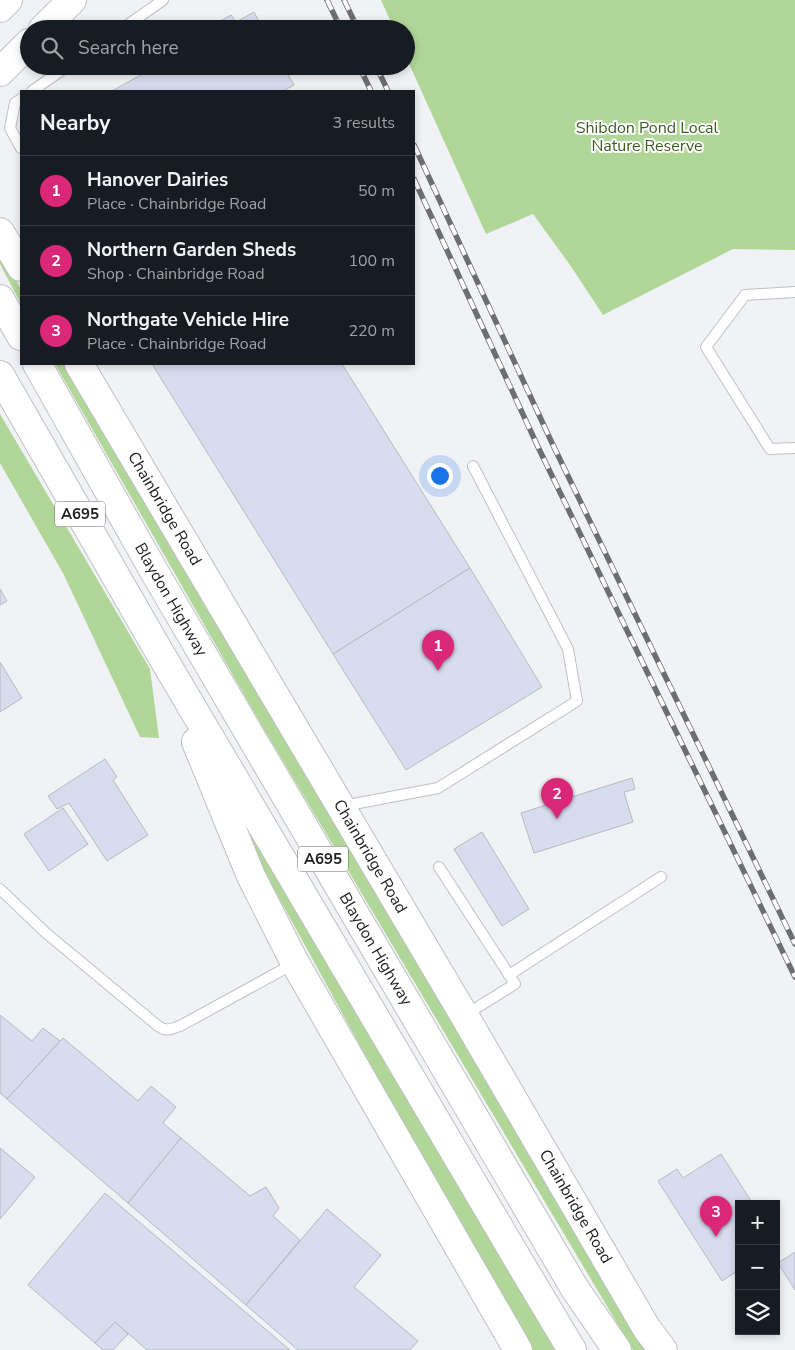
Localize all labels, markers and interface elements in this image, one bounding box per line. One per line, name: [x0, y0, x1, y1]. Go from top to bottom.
search box: [20, 20, 415, 75]
icon: search: [38, 34, 66, 62]
text: Search here: [78, 35, 179, 61]
text: Nearby: [40, 109, 110, 137]
text: 3 results: [333, 112, 395, 134]
park label: Shibdon Pond Local Nature Reserve: [576, 117, 719, 157]
text: Hanover Dairies: [87, 167, 228, 193]
text: 1: [51, 180, 61, 202]
text: 50 m: [358, 180, 395, 202]
text: Place · Chainbridge Road: [87, 193, 266, 215]
text: Northern Garden Sheds: [87, 237, 296, 263]
text: 2: [51, 250, 61, 272]
text: 100 m: [348, 250, 395, 272]
text: Shop · Chainbridge Road: [87, 263, 264, 285]
text: Northgate Vehicle Hire: [87, 307, 289, 333]
text: 3: [51, 320, 61, 342]
text: 220 m: [348, 320, 395, 342]
text: Place · Chainbridge Road: [87, 333, 266, 355]
street label: Chainbridge Road: [122, 448, 207, 570]
your location: [427, 463, 453, 489]
road number: A695: [55, 502, 105, 526]
street label: Blaydon Highway: [129, 539, 213, 661]
pin: 1: [422, 630, 454, 671]
pin: 2: [541, 778, 573, 819]
street label: Chainbridge Road: [328, 795, 412, 917]
road number: A695: [298, 846, 348, 872]
street label: Blaydon Highway: [334, 888, 418, 1010]
street label: Chainbridge Road: [534, 1145, 617, 1268]
pin: 3: [700, 1196, 732, 1237]
map controls: [735, 1200, 780, 1335]
button: +: [735, 1200, 780, 1245]
button: −: [735, 1245, 780, 1290]
button: layers: [735, 1290, 780, 1335]

